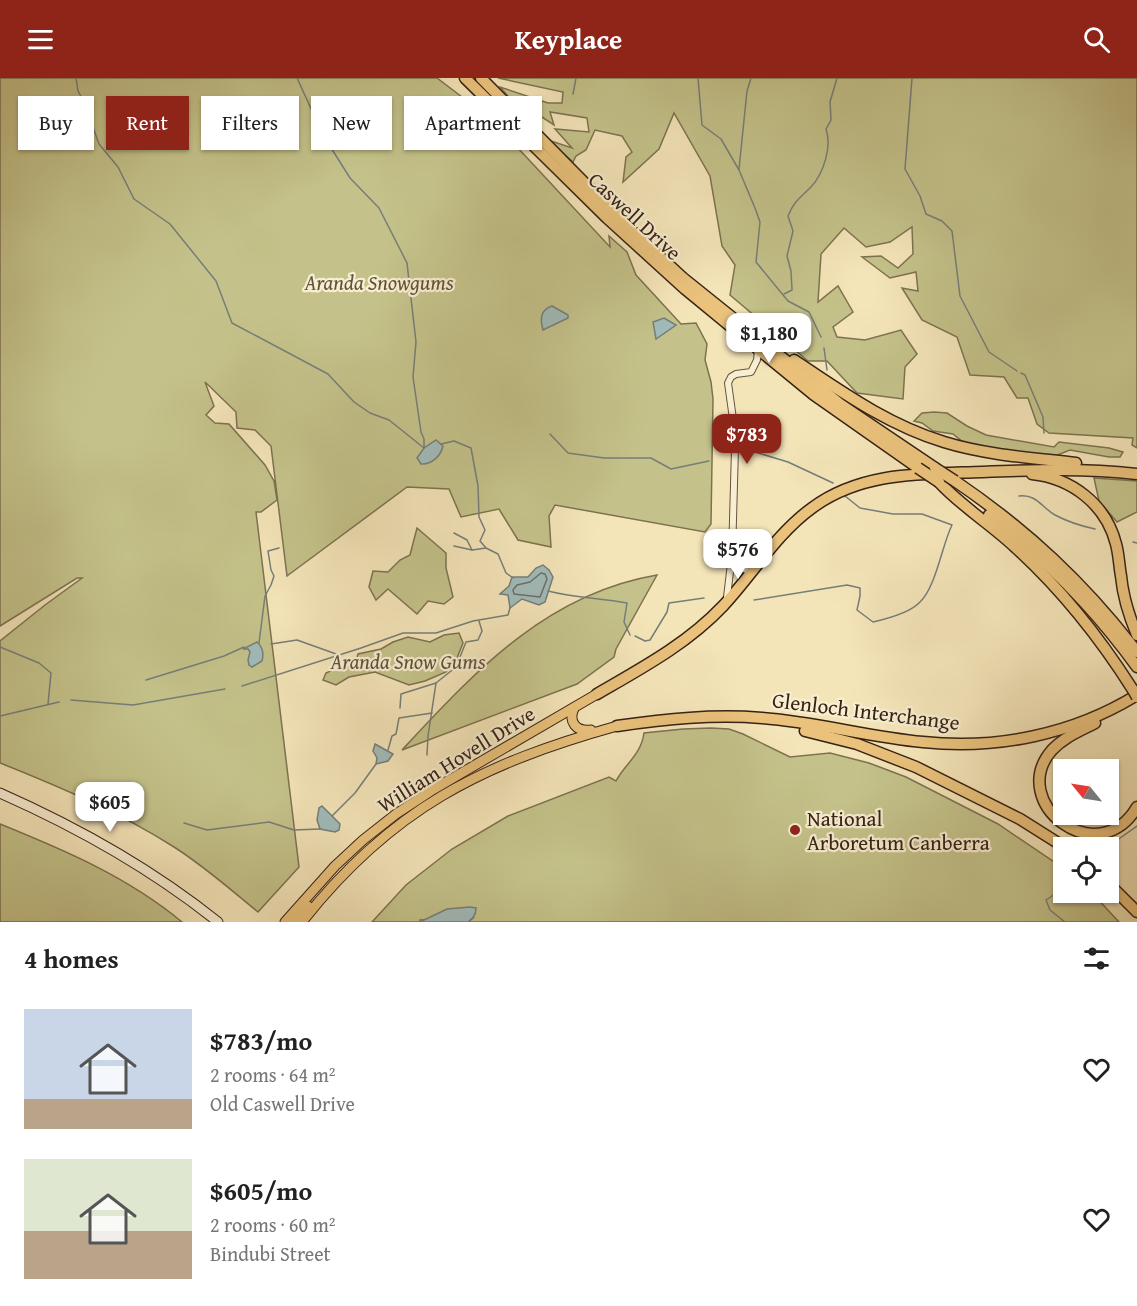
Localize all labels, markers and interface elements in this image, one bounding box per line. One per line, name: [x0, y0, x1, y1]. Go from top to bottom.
text: Keyplace: [515, 19, 622, 59]
icon: menu: [24, 23, 57, 56]
icon: search: [1080, 23, 1113, 56]
chip: Buy: [18, 96, 94, 150]
chip: Rent: [106, 96, 189, 150]
chip: Filters: [201, 96, 299, 150]
chip: New: [311, 96, 392, 150]
chip: Apartment: [404, 96, 542, 150]
street label: Caswell Drive: [581, 165, 689, 268]
park label: Aranda Snowgums: [303, 267, 454, 298]
pin: $1,180: [720, 313, 818, 364]
text: $1,180: [740, 318, 798, 347]
pin: $783: [711, 414, 783, 465]
text: $783: [726, 419, 768, 448]
pin: $576: [702, 529, 774, 580]
text: $576: [717, 534, 759, 563]
park label: Aranda Snow Gums: [330, 646, 486, 677]
street label: Glenloch Interchange: [771, 684, 962, 738]
street label: William Hovell Drive: [371, 698, 541, 820]
north arrow: [1053, 759, 1119, 825]
map controls: [1053, 759, 1119, 903]
pin: $605: [74, 782, 146, 833]
text: $605: [89, 787, 131, 816]
place label: National Arboretum Canberra: [807, 803, 990, 858]
marker: National Arboretum Canberra: [788, 823, 802, 837]
button: locate: [1053, 837, 1119, 903]
text: 4 homes: [24, 939, 119, 978]
icon: filters: [1080, 942, 1113, 975]
text: $783/mo: [210, 1021, 312, 1060]
icon: home: [72, 1033, 144, 1105]
icon: heart: [1080, 1053, 1113, 1086]
text: 2 rooms · 64 m²: [210, 1060, 336, 1089]
text: Old Caswell Drive: [210, 1089, 355, 1118]
text: $605/mo: [210, 1171, 312, 1210]
icon: home: [72, 1183, 144, 1255]
icon: heart: [1080, 1203, 1113, 1236]
text: 2 rooms · 60 m²: [210, 1210, 336, 1239]
text: Bindubi Street: [210, 1239, 331, 1268]

